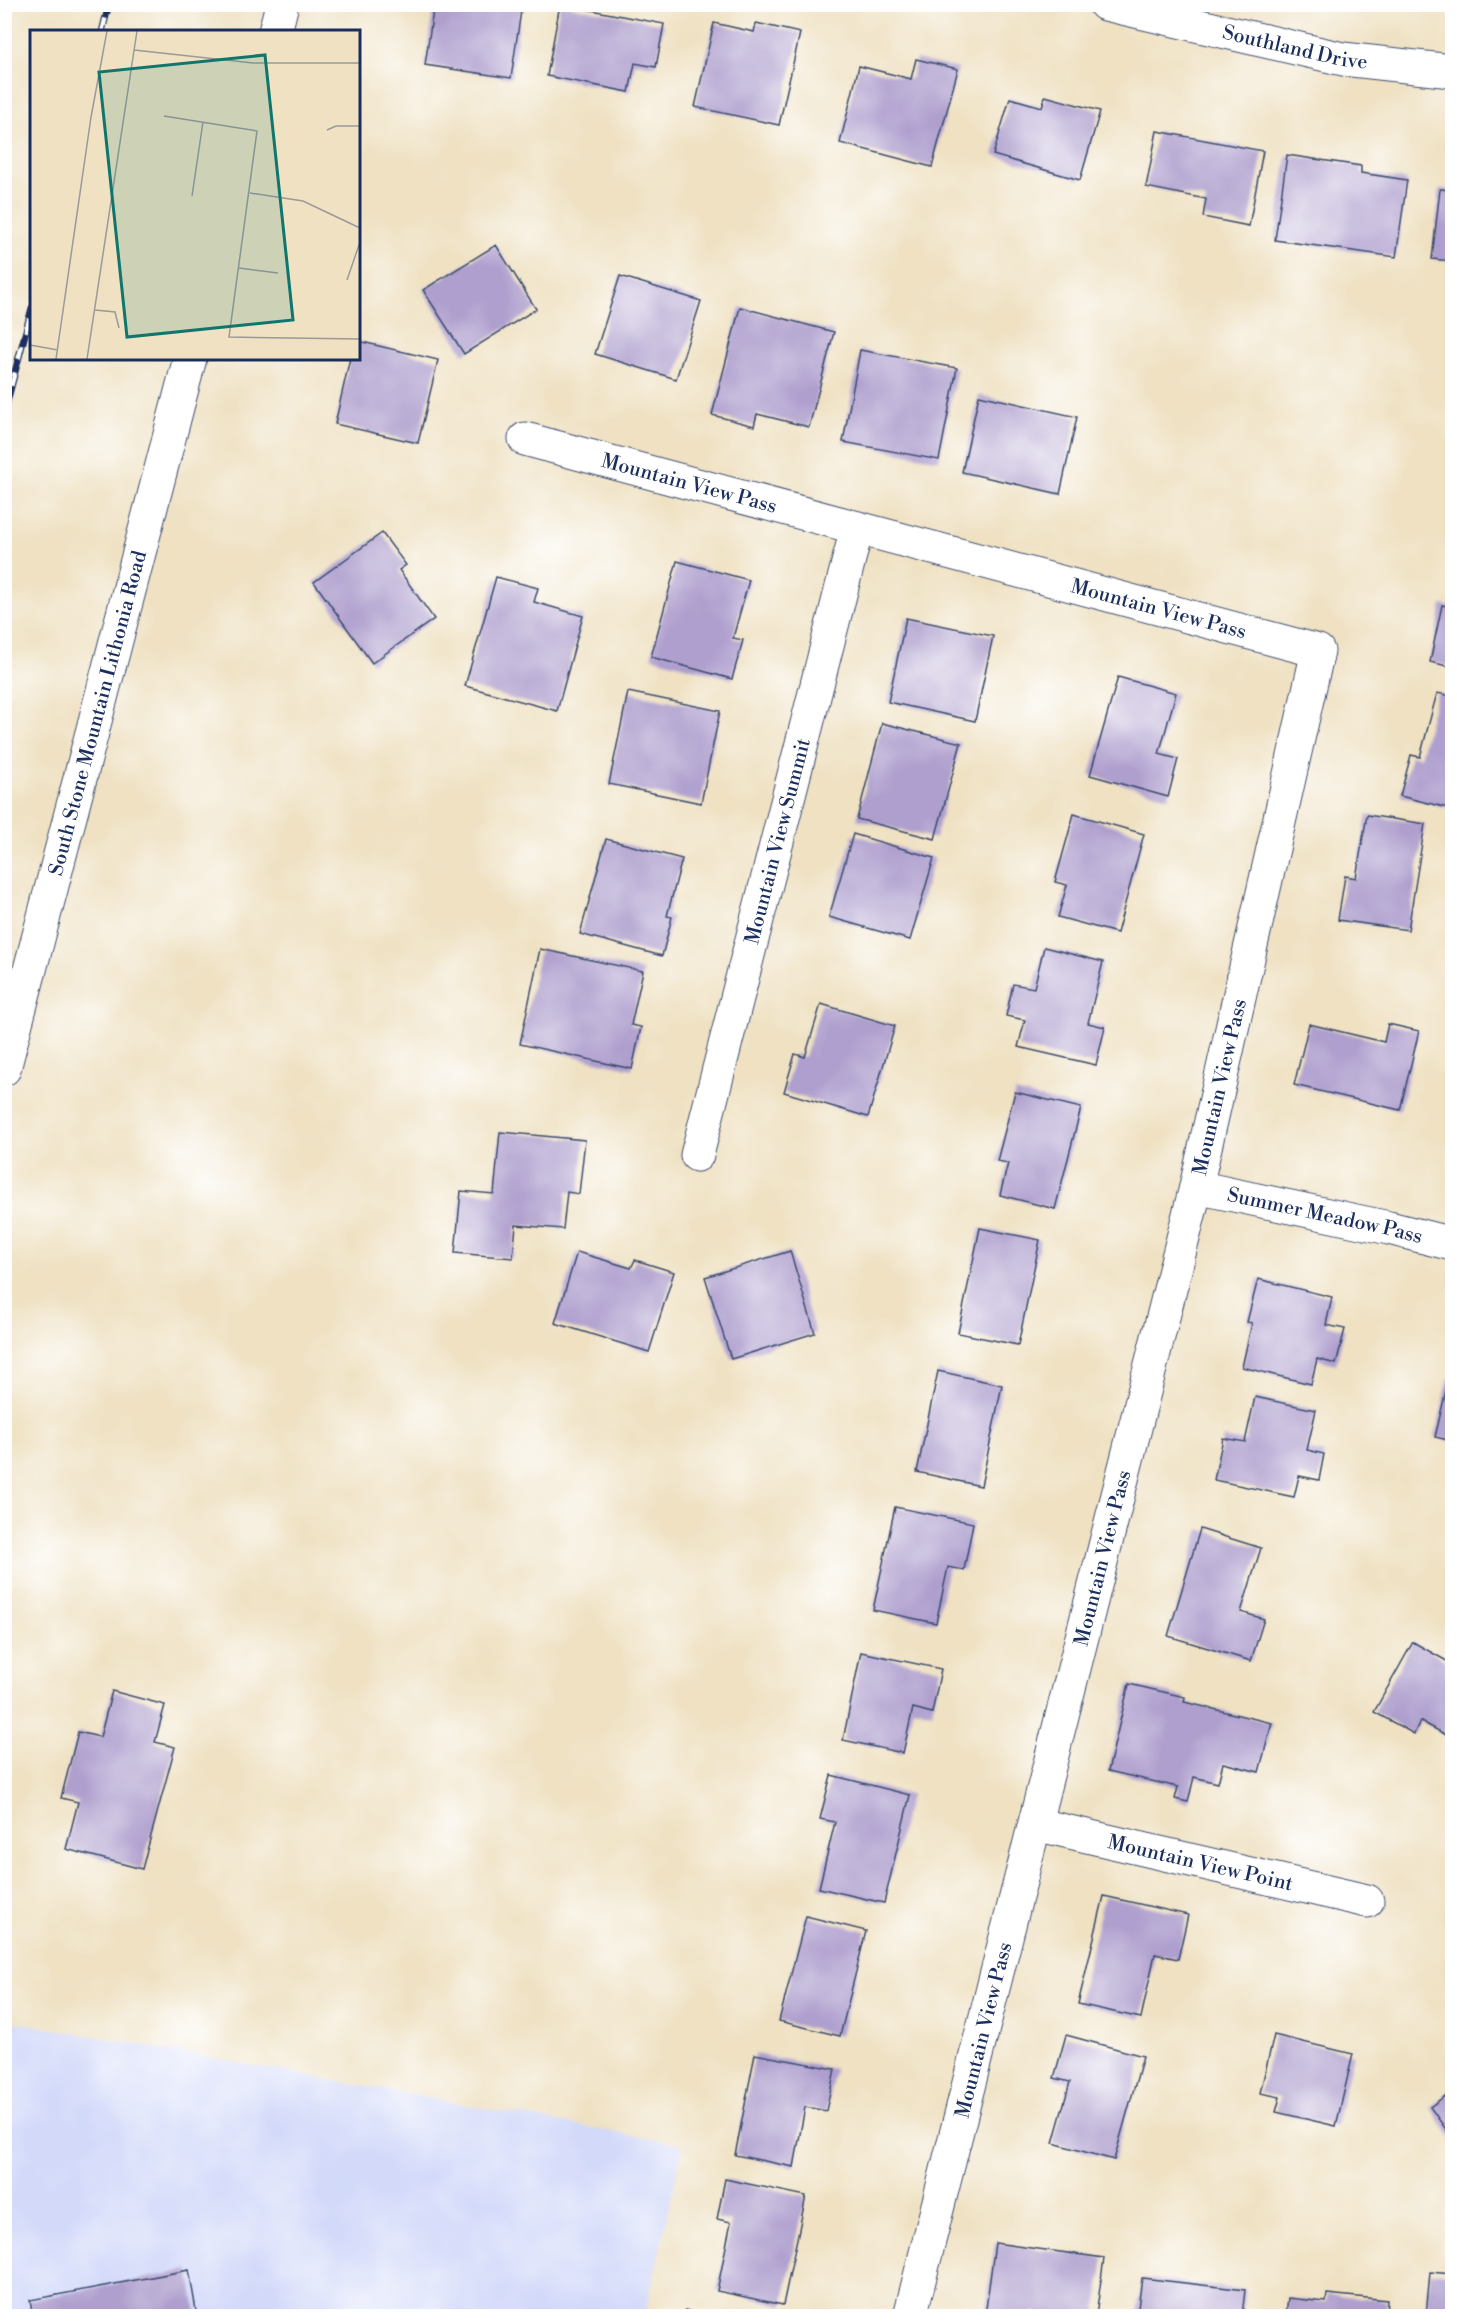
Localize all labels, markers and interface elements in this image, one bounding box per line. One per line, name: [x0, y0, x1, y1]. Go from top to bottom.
street label: Southland Drive: [1220, 21, 1369, 76]
inset map: [30, 30, 360, 360]
street label: Mountain View Pass: [598, 449, 779, 520]
street label: South Stone Mountain Lithonia Road: [44, 548, 153, 879]
street label: Mountain View Pass: [1068, 574, 1249, 645]
street label: Mountain View Summit: [740, 736, 817, 947]
street label: Mountain View Pass: [1188, 997, 1253, 1178]
street label: Summer Meadow Pass: [1225, 1183, 1425, 1250]
street label: Mountain View Pass: [1070, 1468, 1137, 1649]
street label: Mountain View Point: [1105, 1830, 1295, 1897]
street label: Mountain View Pass: [951, 1940, 1018, 2121]

